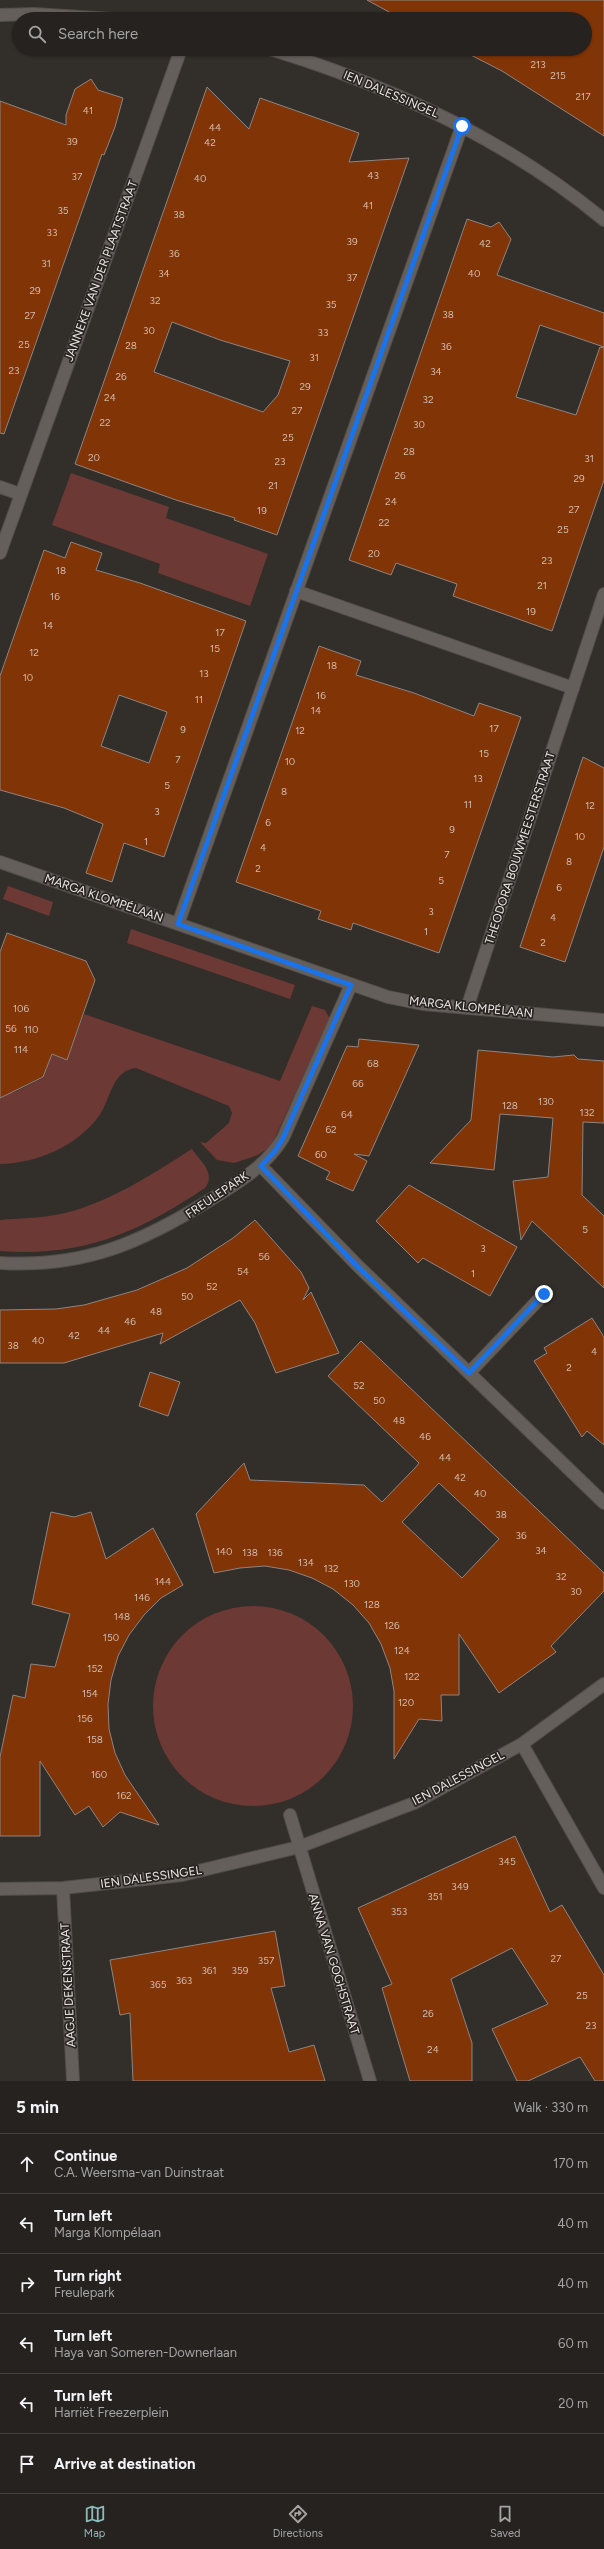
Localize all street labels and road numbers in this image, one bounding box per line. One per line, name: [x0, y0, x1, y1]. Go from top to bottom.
street label: IEN DALESSINGEL: [341, 68, 441, 121]
street label: JANNEKE VAN DER PLAATSTRAAT: [62, 178, 140, 363]
street label: THEODORA BOUWMEESTERSTRAAT: [482, 749, 558, 946]
street label: MARGA KLOMPÉLAAN: [43, 871, 165, 925]
street label: MARGA KLOMPÉLAAN: [408, 994, 534, 1020]
street label: FREULEPARK: [183, 1168, 252, 1221]
street label: IEN DALESSINGEL: [410, 1748, 507, 1808]
street label: IEN DALESSINGEL: [99, 1863, 203, 1891]
street label: ANNA VAN GOGHSTRAAT: [306, 1892, 362, 2037]
street label: AAGJE DEKENSTRAAT: [58, 1922, 78, 2048]

